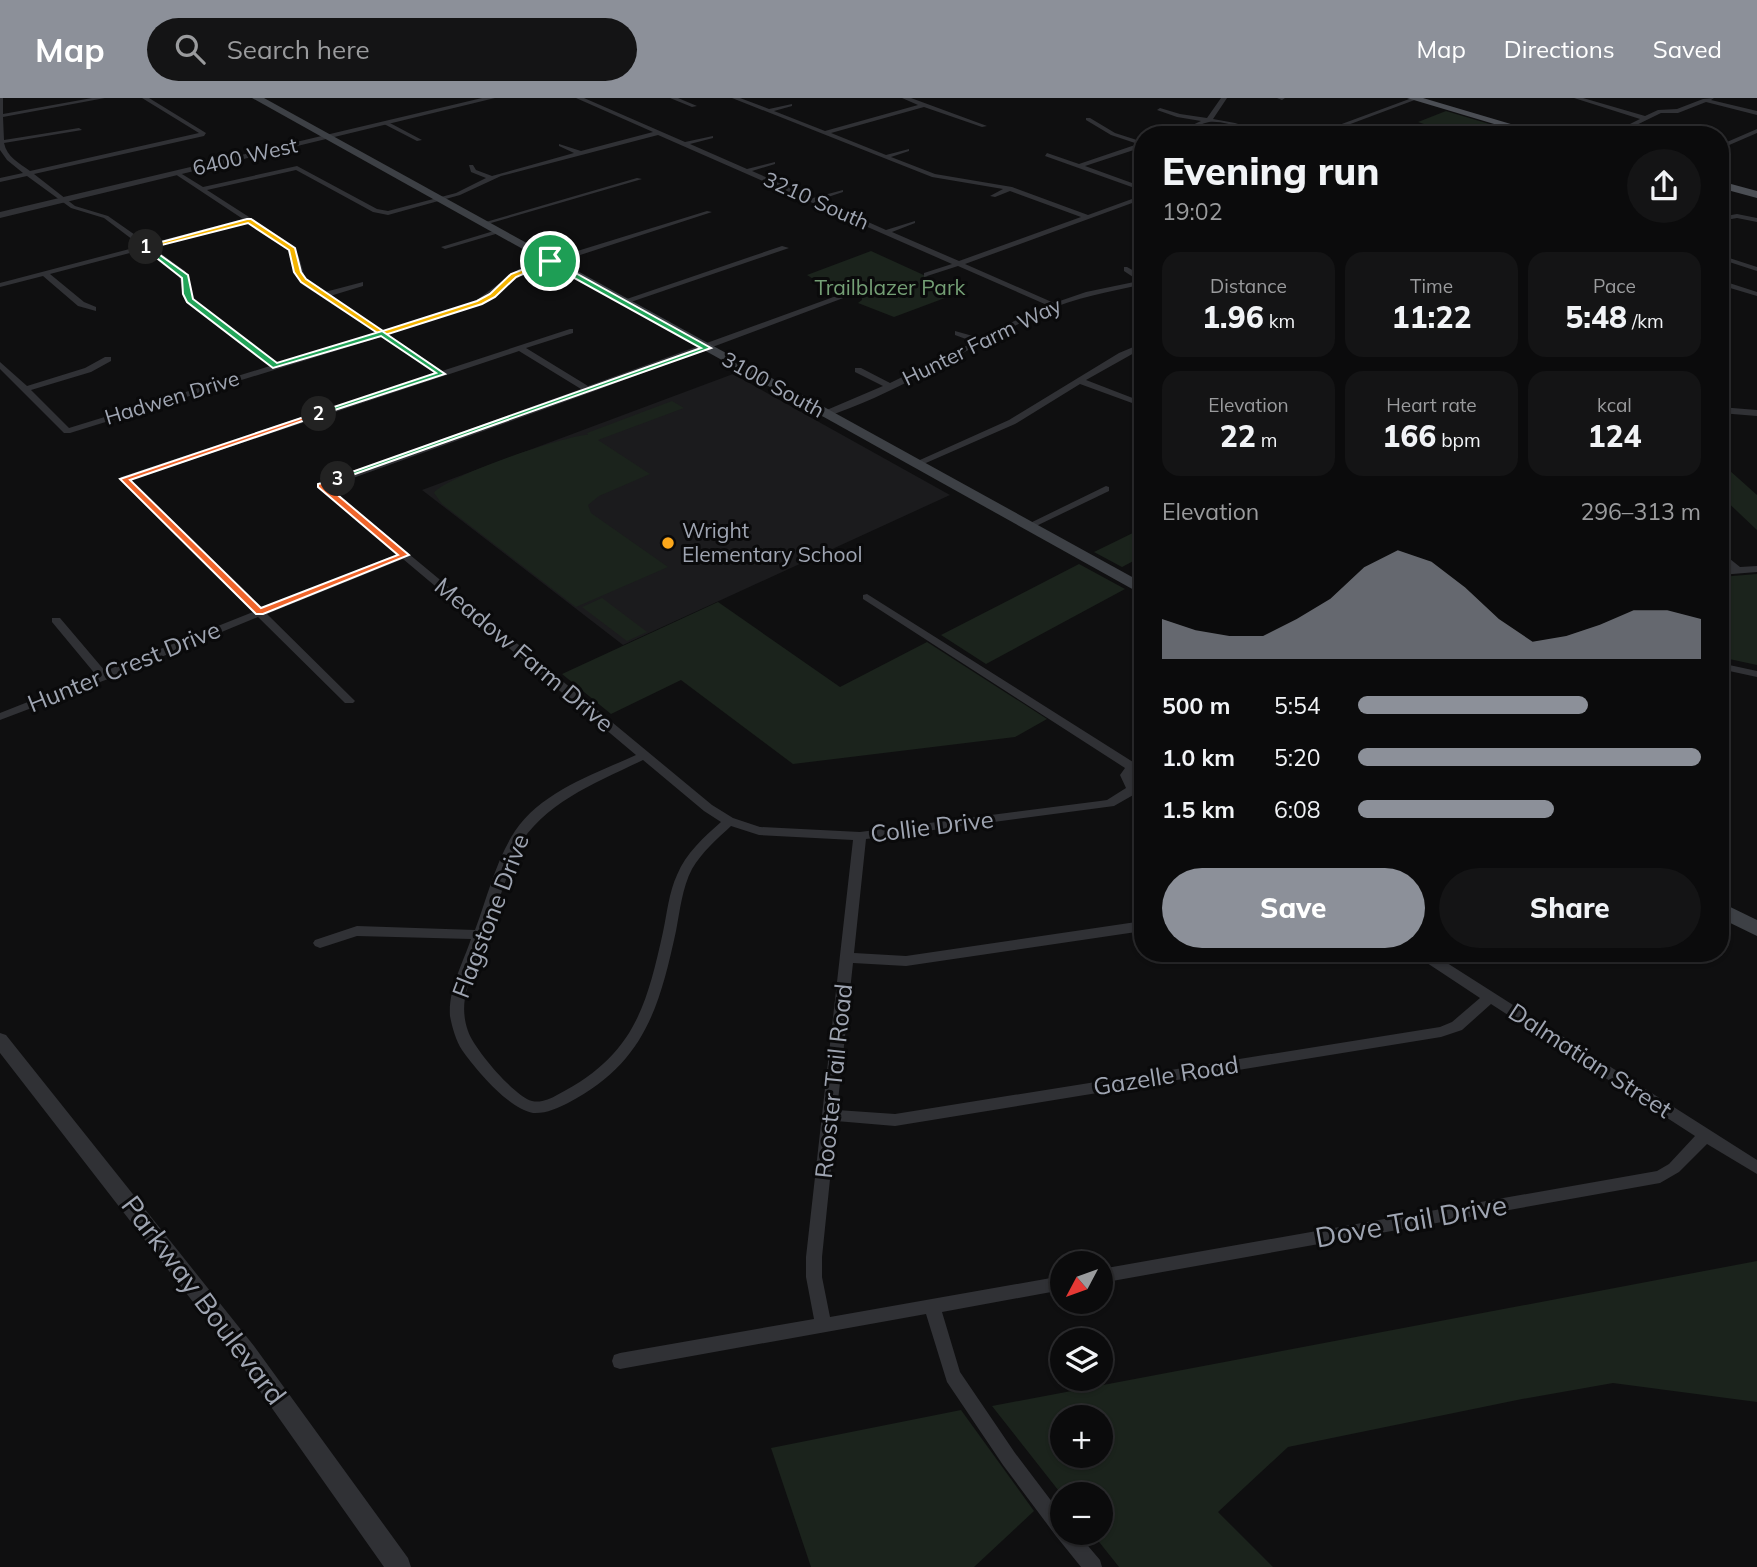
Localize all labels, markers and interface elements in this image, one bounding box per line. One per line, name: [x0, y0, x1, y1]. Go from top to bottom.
search box: [147, 18, 637, 81]
text: Map: [35, 29, 105, 70]
icon: search: [171, 30, 209, 68]
text: Search here: [227, 33, 370, 66]
text: Map: [1416, 34, 1466, 64]
text: Directions: [1504, 34, 1615, 64]
text: Saved: [1653, 34, 1722, 64]
street label: 6400 West: [190, 131, 300, 181]
text: Evening run: [1162, 147, 1380, 195]
button: share: [1627, 149, 1701, 223]
street label: 3210 South: [760, 165, 873, 235]
text: 19:02: [1162, 197, 1222, 226]
pin: 1: [128, 230, 164, 264]
pin: [520, 231, 580, 291]
text: 1: [140, 234, 151, 258]
icon: arrive: [531, 242, 569, 280]
park label: Trailblazer Park: [815, 274, 966, 300]
text: Distance: [1210, 274, 1287, 298]
text: Time: [1410, 274, 1453, 298]
text: Pace: [1593, 274, 1636, 298]
street label: Hunter Farm Way: [898, 291, 1065, 391]
text: 1.96: [1202, 298, 1264, 336]
text: 11:22: [1392, 298, 1471, 336]
text: 5:48: [1565, 298, 1627, 336]
text: km: [1264, 309, 1295, 333]
text: /km: [1627, 309, 1664, 333]
street label: 3100 South: [718, 345, 829, 423]
street label: Hadwen Drive: [101, 364, 242, 430]
text: Elevation: [1208, 393, 1289, 417]
text: Heart rate: [1386, 393, 1477, 417]
text: kcal: [1597, 393, 1632, 417]
pin: 2: [302, 396, 336, 432]
text: 2: [313, 401, 324, 425]
text: 22: [1220, 417, 1256, 455]
text: 166: [1382, 417, 1436, 455]
text: 124: [1588, 417, 1642, 455]
text: m: [1256, 428, 1277, 452]
text: bpm: [1436, 428, 1481, 452]
pin: 3: [320, 462, 356, 496]
text: 3: [332, 466, 343, 490]
text: Elevation: [1162, 497, 1259, 526]
text: 296–313 m: [1580, 497, 1701, 526]
place label: Wright Elementary School: [682, 517, 863, 567]
marker: Wright Elementary School: [660, 535, 676, 551]
street label: Meadow Farm Drive: [429, 571, 620, 738]
street label: Hunter Crest Drive: [23, 614, 224, 718]
text: 500 m: [1162, 691, 1230, 720]
text: 5:54: [1274, 691, 1321, 720]
text: 1.0 km: [1162, 743, 1235, 772]
text: 5:20: [1274, 743, 1321, 772]
text: 1.5 km: [1162, 795, 1235, 824]
text: 6:08: [1274, 795, 1321, 824]
street label: Collie Drive: [869, 804, 995, 848]
street label: Flagstone Drive: [445, 829, 535, 1002]
button: Save: [1162, 868, 1425, 948]
button: Share: [1439, 868, 1701, 948]
street label: Rooster Tail Road: [808, 982, 858, 1180]
street label: Dalmatian Street: [1503, 996, 1678, 1124]
street label: Gazelle Road: [1091, 1049, 1241, 1101]
street label: Dove Tail Drive: [1312, 1186, 1509, 1255]
street label: Parkway Boulevard: [114, 1188, 294, 1411]
north arrow: [1050, 1251, 1113, 1314]
map controls: [1050, 1251, 1113, 1545]
button: layers: [1050, 1328, 1113, 1391]
button: +: [1050, 1405, 1113, 1468]
button: −: [1050, 1482, 1113, 1545]

